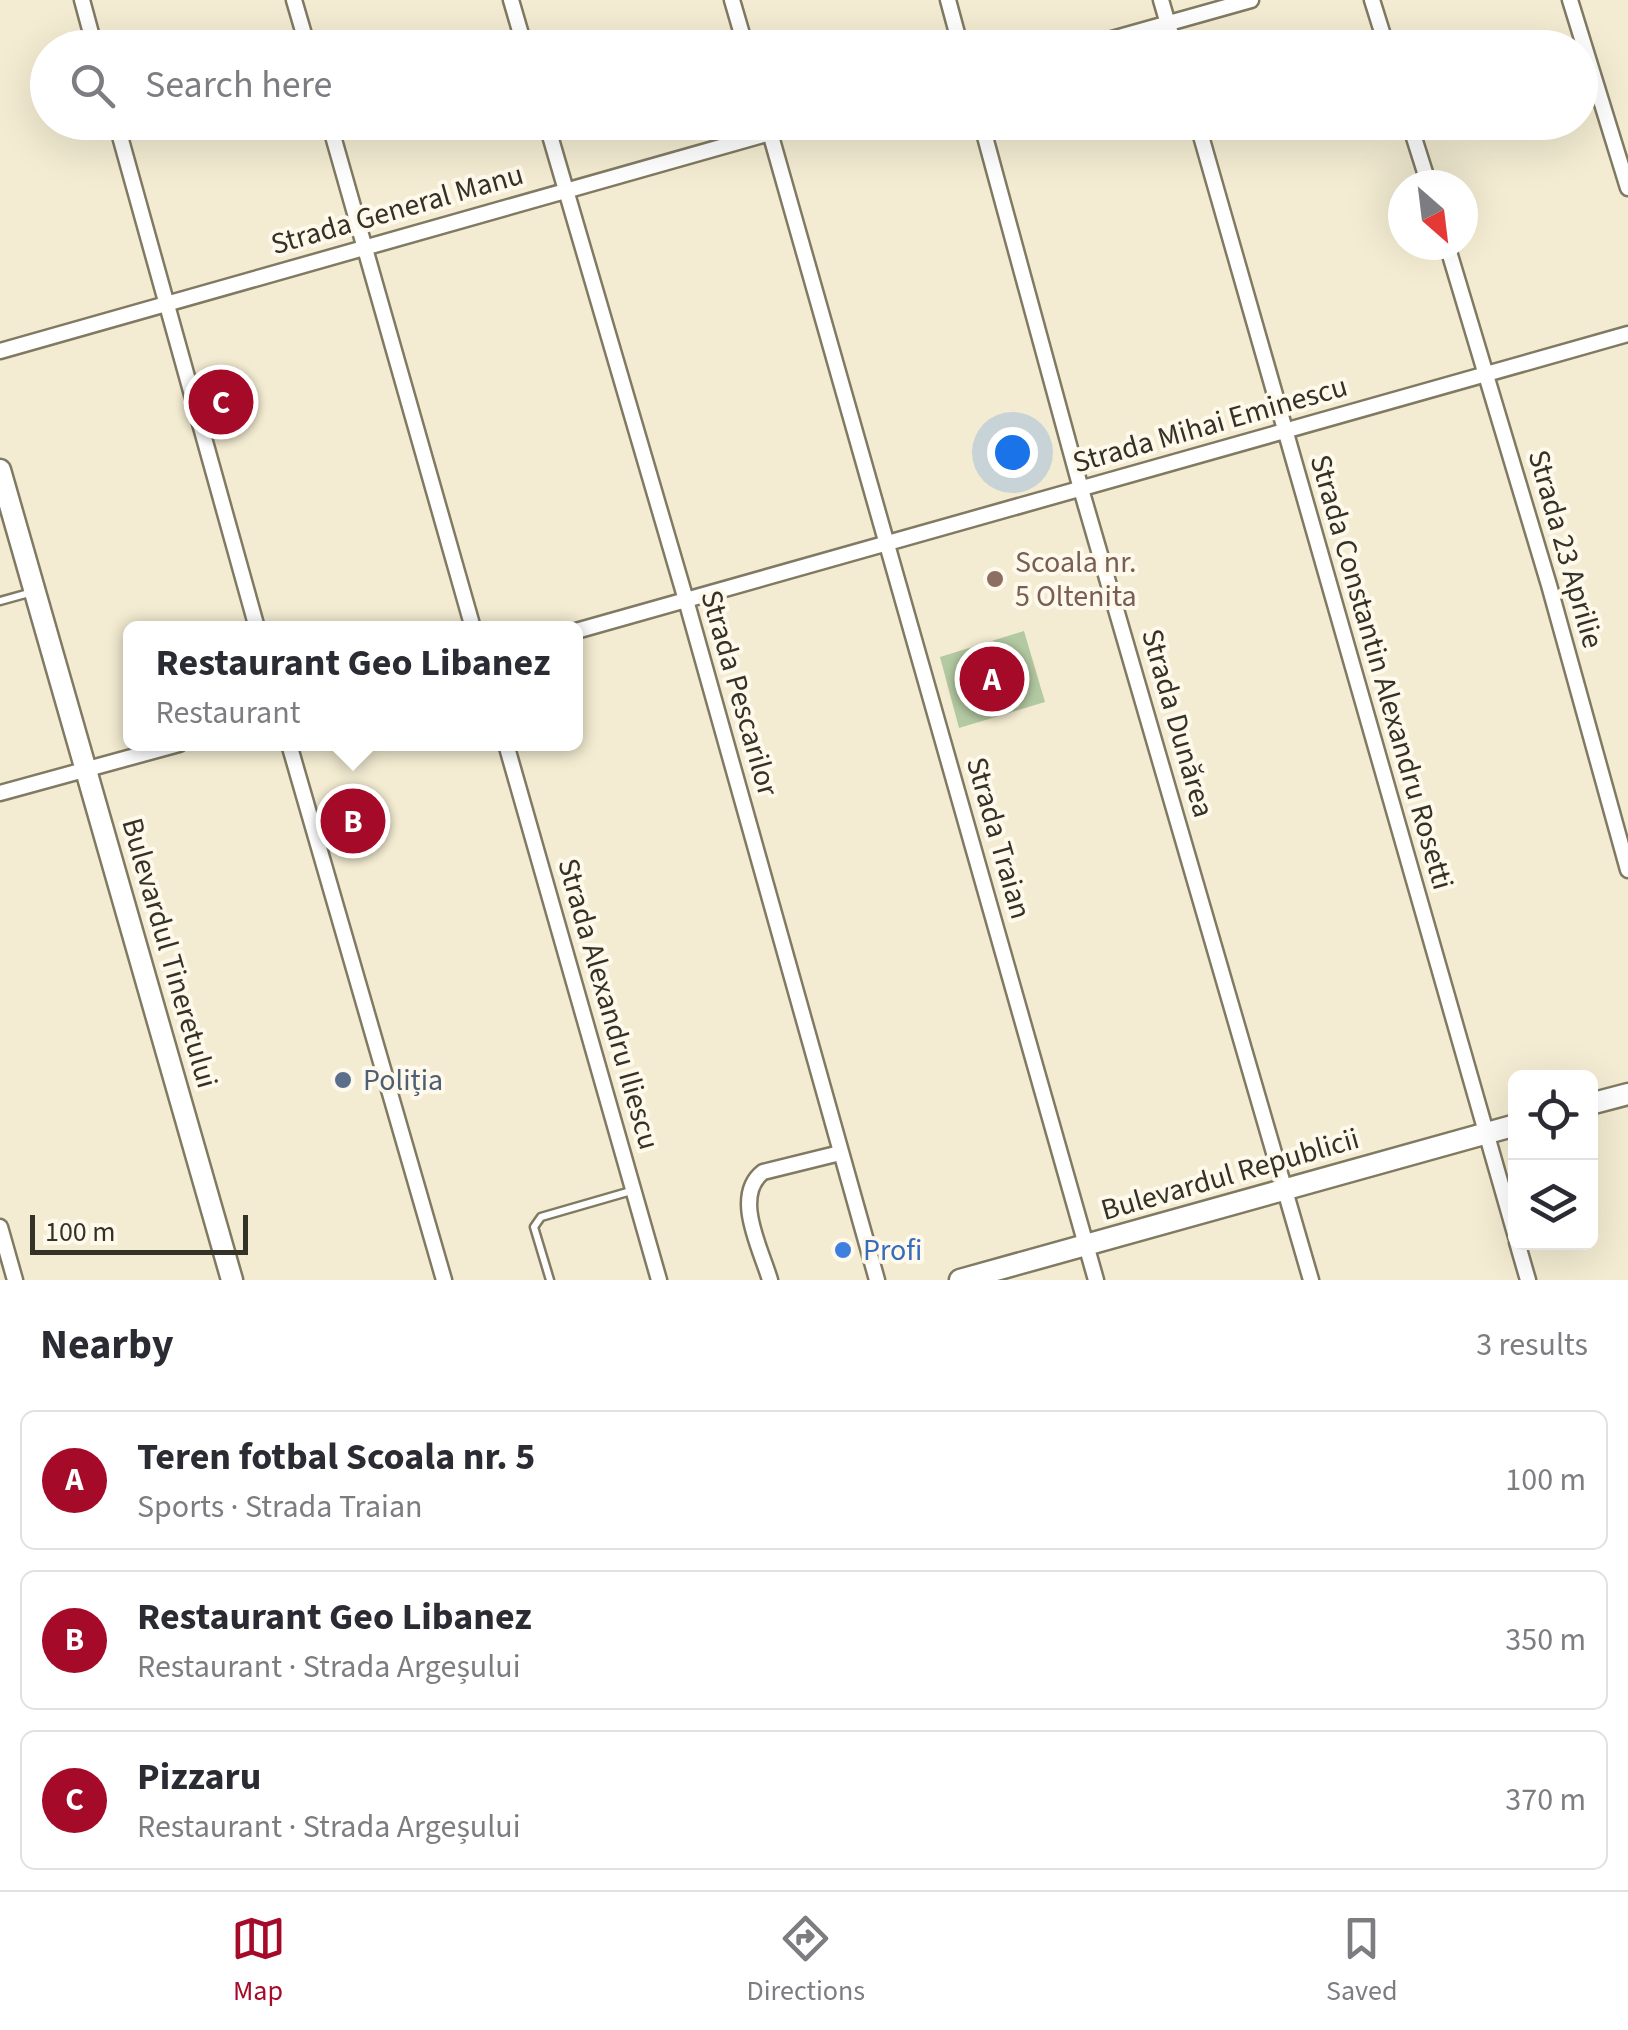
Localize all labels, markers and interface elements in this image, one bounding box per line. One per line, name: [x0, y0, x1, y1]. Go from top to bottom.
search box: [30, 30, 1598, 140]
icon: search: [65, 58, 120, 113]
text: Search here: [145, 58, 332, 112]
street label: Strada General Manu: [266, 153, 528, 266]
north arrow: [1388, 170, 1478, 260]
pin: C: [188, 364, 254, 440]
street label: Strada Mihai Eminescu: [1068, 365, 1353, 484]
your location: [987, 427, 1038, 478]
street label: Strada 23 Aprilie: [1517, 445, 1614, 653]
street label: Strada Constantin Alexandru Rosetti: [1299, 450, 1464, 895]
place label: Scoala nr. 5 Oltenita: [1015, 541, 1137, 618]
marker: Scoala nr. 5 Oltenita: [984, 568, 1006, 590]
street label: Strada Pescarilor: [690, 585, 790, 802]
popup: [123, 621, 583, 751]
street label: Strada Dunărea: [1130, 624, 1225, 822]
text: Restaurant Geo Libanez: [156, 636, 550, 690]
pin: A: [960, 642, 1024, 716]
text: Restaurant: [156, 690, 301, 736]
street label: Strada Traian: [955, 752, 1042, 924]
pin: B: [320, 784, 386, 858]
street label: Bulevardul Tineretului: [110, 813, 229, 1093]
street label: Strada Alexandru Iliescu: [546, 854, 671, 1155]
place label: Poliția: [363, 1059, 443, 1102]
marker: Poliția: [332, 1069, 354, 1091]
map controls: [1508, 1070, 1598, 1250]
button: locate: [1508, 1070, 1598, 1160]
street label: Bulevardul Republicii: [1096, 1117, 1364, 1232]
button: layers: [1508, 1160, 1598, 1250]
scale bar: [30, 1210, 248, 1254]
text: 100 m: [45, 1212, 116, 1252]
place label: Profi: [863, 1229, 922, 1272]
marker: Profi: [832, 1239, 854, 1261]
text: Nearby: [40, 1315, 174, 1375]
text: 3 results: [1476, 1322, 1588, 1368]
text: Teren fotbal Scoala nr. 5: [137, 1430, 535, 1484]
text: A: [65, 1457, 84, 1503]
text: 100 m: [1505, 1457, 1586, 1503]
text: Sports · Strada Traian: [137, 1484, 423, 1530]
text: Restaurant Geo Libanez: [137, 1590, 532, 1644]
text: B: [65, 1617, 84, 1663]
text: 350 m: [1505, 1617, 1586, 1663]
text: Restaurant · Strada Argeșului: [137, 1644, 521, 1690]
text: Pizzaru: [137, 1750, 261, 1804]
text: C: [65, 1777, 84, 1823]
text: 370 m: [1505, 1777, 1586, 1823]
text: Restaurant · Strada Argeșului: [137, 1804, 521, 1850]
tab: Map: [231, 1911, 286, 2011]
tab: Directions: [747, 1911, 865, 2011]
tab: Saved: [1326, 1911, 1397, 2011]

